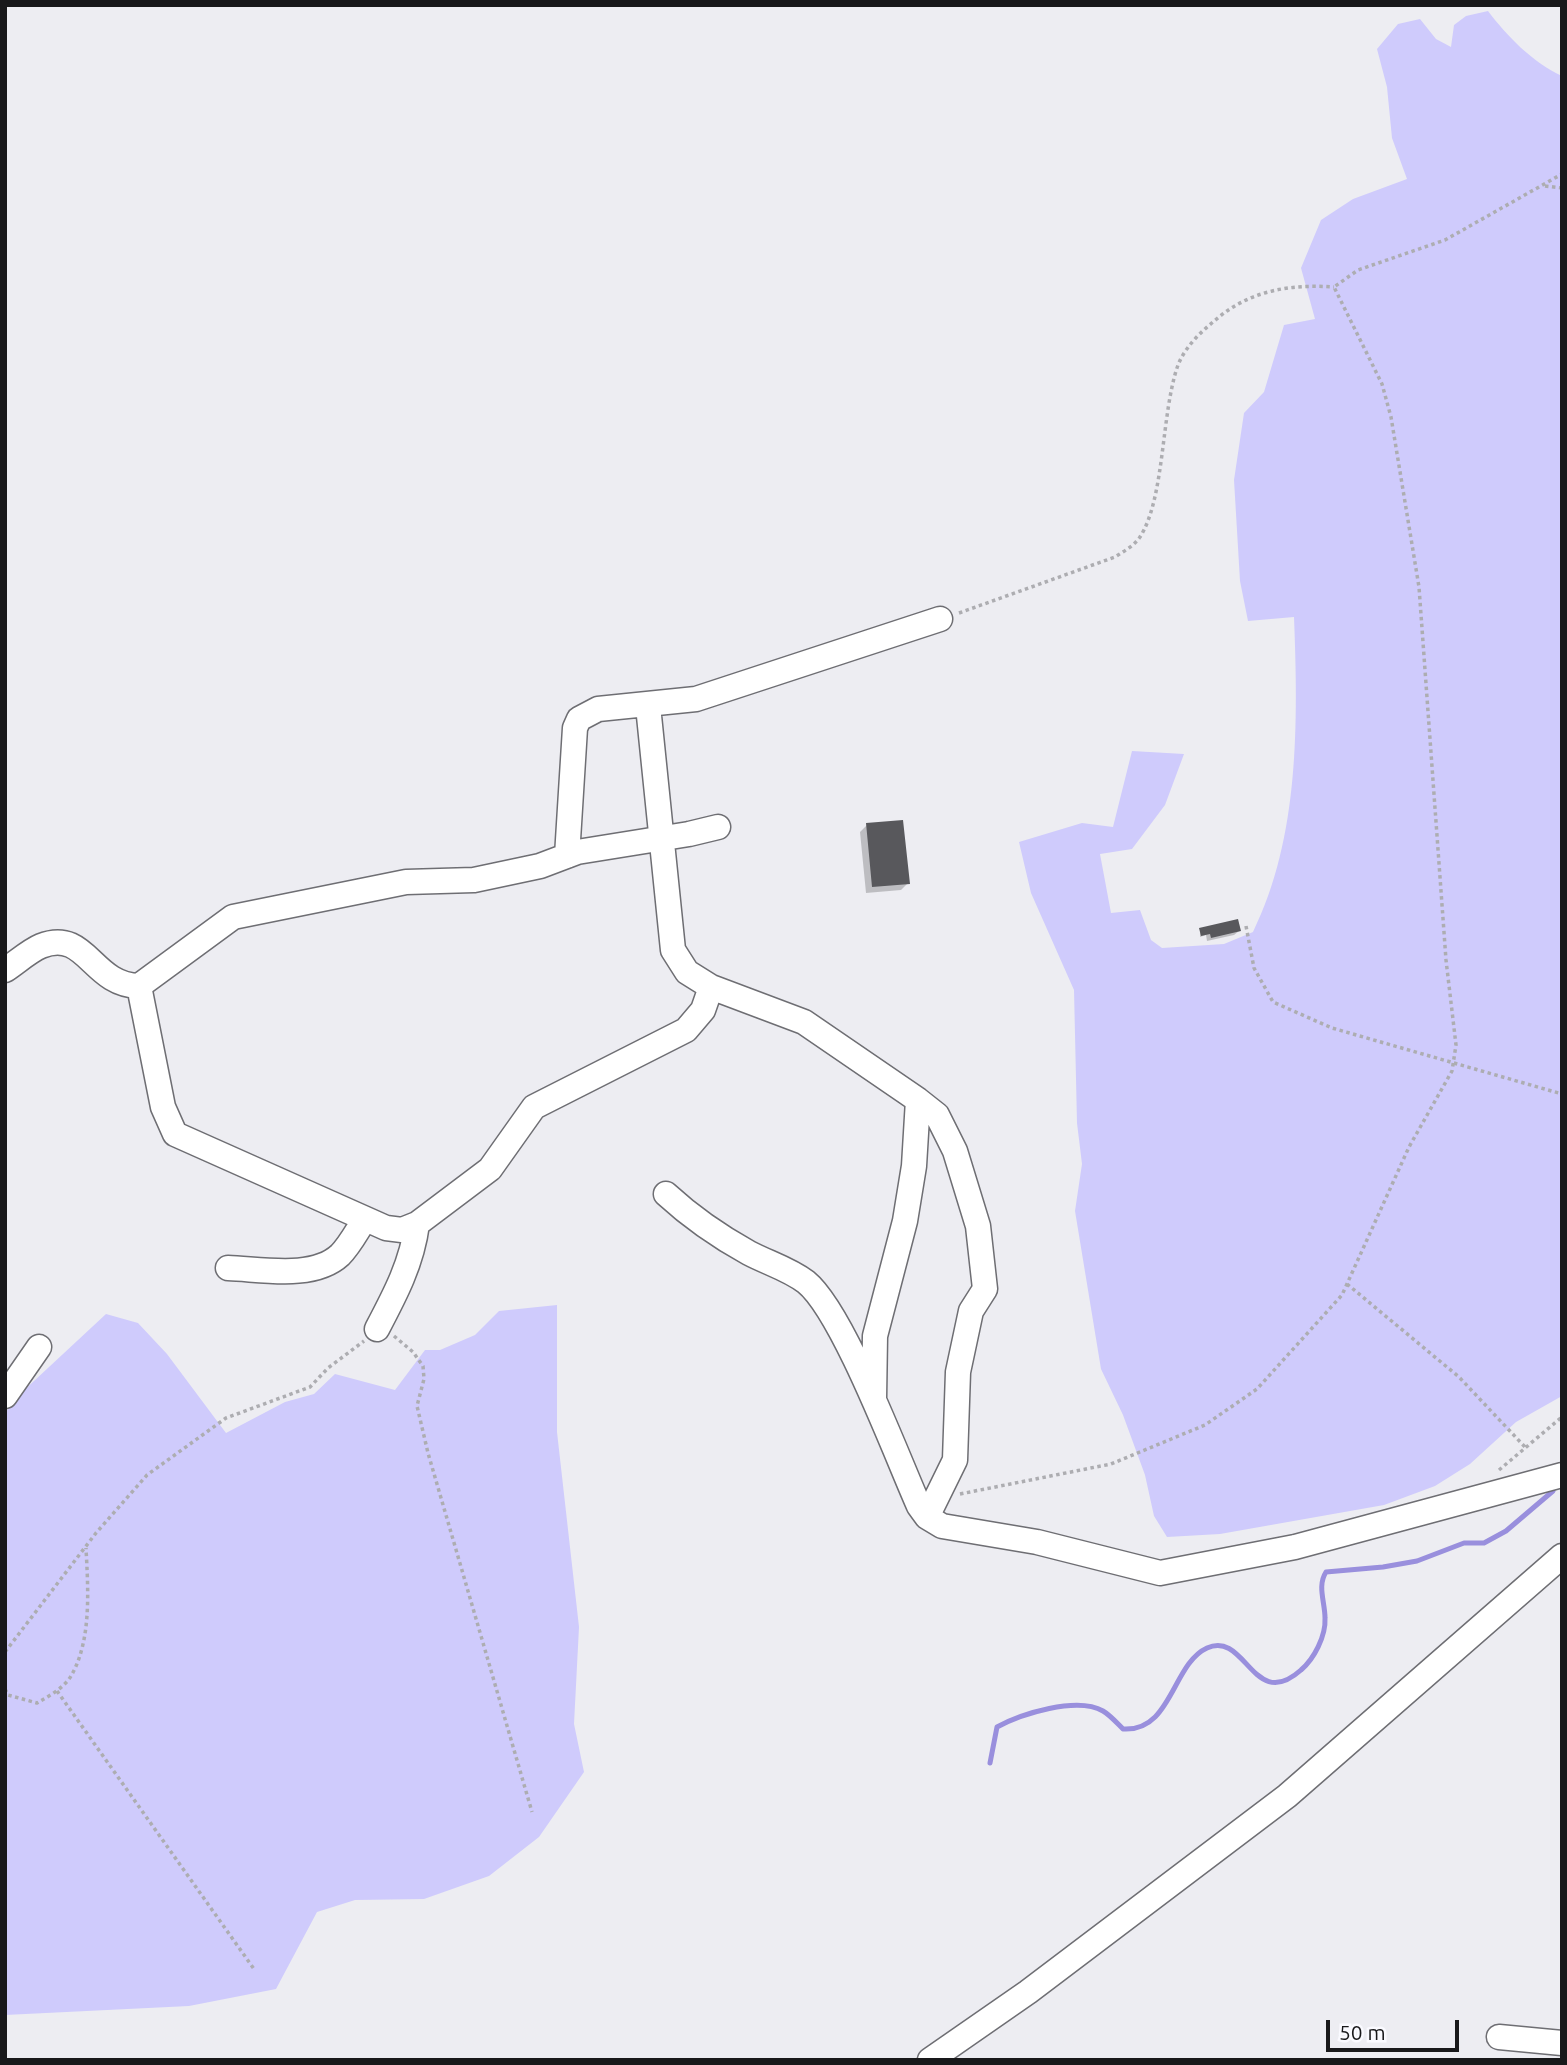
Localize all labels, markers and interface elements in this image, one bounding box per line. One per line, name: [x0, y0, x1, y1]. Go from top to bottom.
scale bar: [1329, 2006, 1462, 2050]
text: 50 m: [1339, 2020, 1386, 2044]

